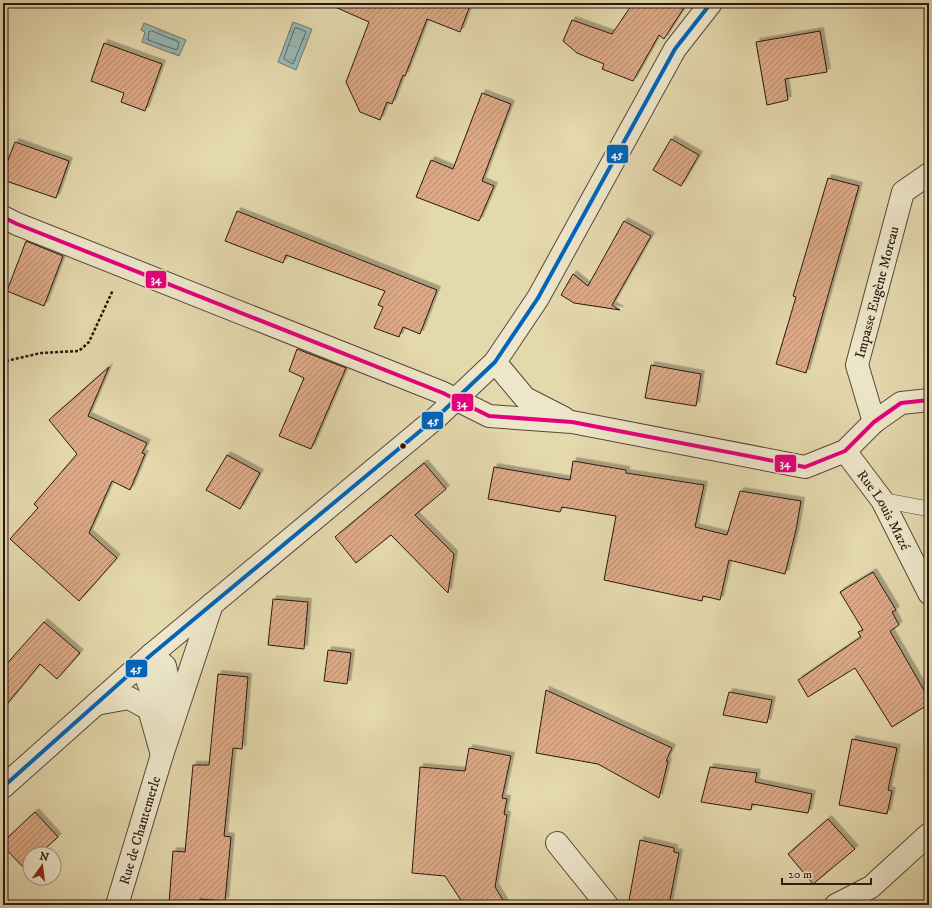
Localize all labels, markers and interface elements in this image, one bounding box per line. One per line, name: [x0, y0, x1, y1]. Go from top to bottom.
line badge: 45: [606, 144, 629, 164]
text: 45: [610, 148, 623, 162]
street label: Impasse Eugène Moreau: [851, 224, 904, 360]
line badge: 34: [145, 270, 167, 289]
text: 34: [151, 273, 162, 287]
line badge: 34: [451, 393, 474, 412]
text: 34: [457, 397, 468, 411]
line badge: 45: [421, 411, 444, 430]
text: 45: [426, 414, 439, 428]
unlabelled marker: [398, 441, 408, 451]
line badge: 34: [774, 454, 797, 473]
text: 34: [780, 457, 791, 471]
street label: Rue Louis Mazé: [853, 467, 914, 554]
line badge: 45: [125, 659, 148, 678]
text: 45: [129, 662, 142, 676]
street label: Rue de Chantemerle: [116, 774, 165, 887]
north arrow: [22, 846, 62, 886]
text: N: [38, 849, 50, 865]
scale bar: [782, 860, 871, 886]
text: 20 m: [788, 867, 812, 882]

